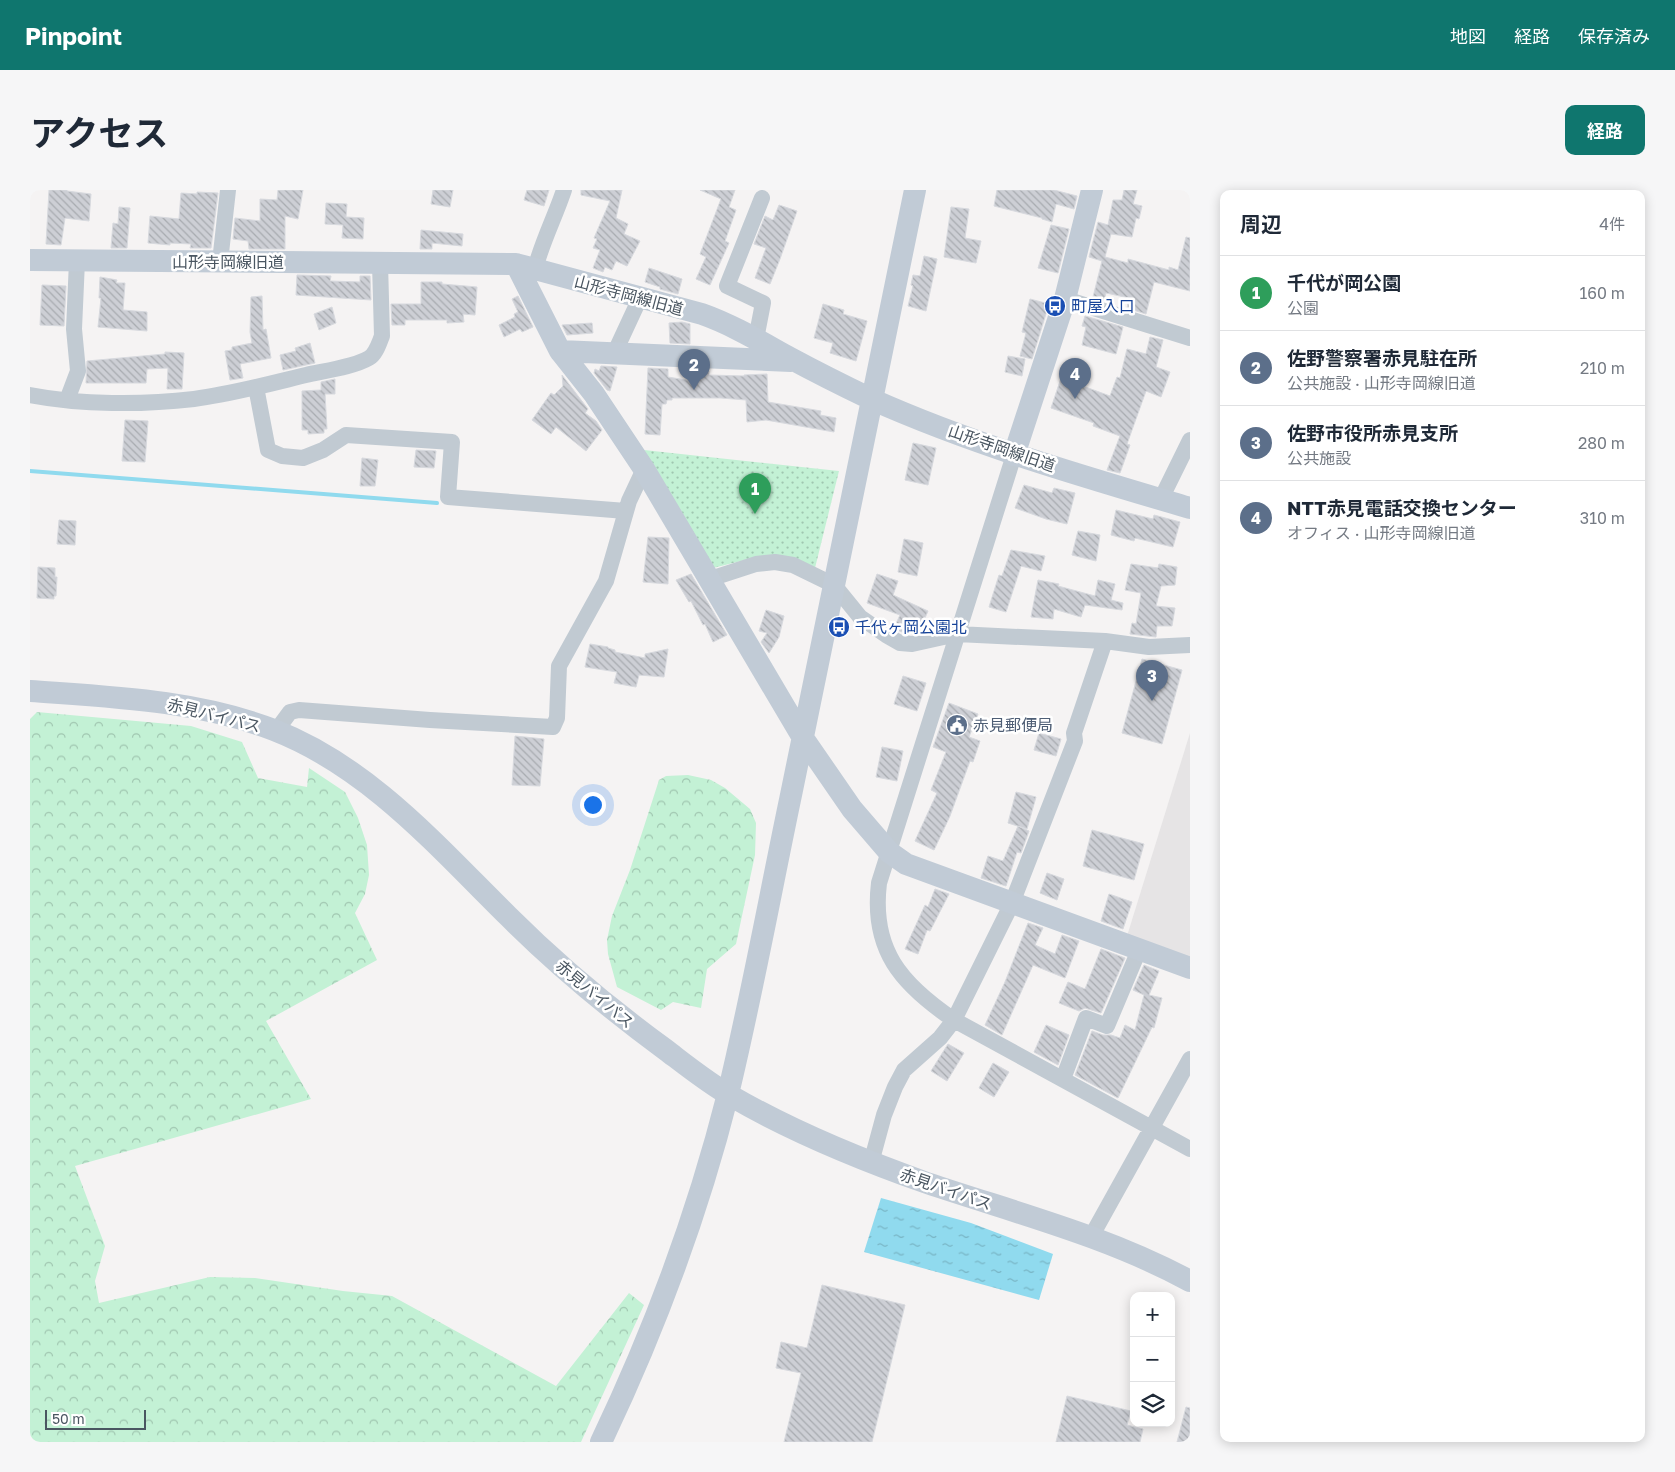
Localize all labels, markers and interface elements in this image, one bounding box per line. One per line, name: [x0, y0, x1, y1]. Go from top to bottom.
text: Pinpoint: [25, 21, 122, 50]
text: 地図: [1450, 25, 1486, 47]
text: 経路: [1514, 25, 1550, 47]
text: 保存済み: [1578, 25, 1650, 47]
button: 経路: [1565, 105, 1645, 155]
text: アクセス: [30, 112, 168, 154]
text: 周辺: [1240, 211, 1282, 237]
text: 4件: [1599, 214, 1625, 234]
street label: 山形寺岡線旧道: [172, 252, 284, 272]
street label: 山形寺岡線旧道: [572, 271, 686, 319]
text: 千代が岡公園: [1287, 271, 1401, 294]
text: 1: [1252, 283, 1260, 303]
text: 160 m: [1579, 283, 1625, 303]
bus stop icon: 町屋入口: [1043, 294, 1067, 318]
place label: 町屋入口: [1071, 296, 1135, 316]
text: 公園: [1287, 298, 1319, 318]
text: 佐野警察署赤見駐在所: [1287, 346, 1477, 369]
pin: 2: [678, 349, 710, 390]
pin: 4: [1059, 358, 1091, 399]
text: 2: [1251, 358, 1261, 378]
text: 210 m: [1580, 358, 1625, 378]
text: 公共施設 · 山形寺岡線旧道: [1287, 373, 1476, 393]
street label: 山形寺岡線旧道: [946, 420, 1058, 476]
text: 佐野市役所赤見支所: [1287, 421, 1458, 444]
text: 3: [1251, 433, 1261, 453]
text: 280 m: [1578, 433, 1625, 453]
text: 公共施設: [1287, 448, 1351, 468]
pin: 1: [739, 473, 771, 514]
text: NTT赤見電話交換センター: [1287, 496, 1517, 519]
text: 4: [1251, 508, 1261, 528]
text: 310 m: [1580, 508, 1625, 528]
text: オフィス · 山形寺岡線旧道: [1287, 523, 1475, 543]
bus stop icon: 千代ヶ岡公園北: [827, 615, 851, 639]
place label: 千代ヶ岡公園北: [855, 617, 967, 637]
pin: 3: [1136, 660, 1168, 701]
street label: 赤見バイパス: [165, 694, 263, 736]
public building icon: 赤見郵便局: [945, 713, 969, 737]
place label: 赤見郵便局: [973, 715, 1053, 735]
your location: [580, 792, 606, 818]
street label: 赤見バイパス: [552, 956, 638, 1032]
street label: 赤見バイパス: [898, 1164, 994, 1214]
map controls: [1130, 1292, 1175, 1427]
button: +: [1130, 1292, 1175, 1337]
button: −: [1130, 1337, 1175, 1382]
button: layers: [1130, 1382, 1175, 1427]
scale bar: [45, 1407, 146, 1430]
text: 50 m: [52, 1410, 85, 1427]

